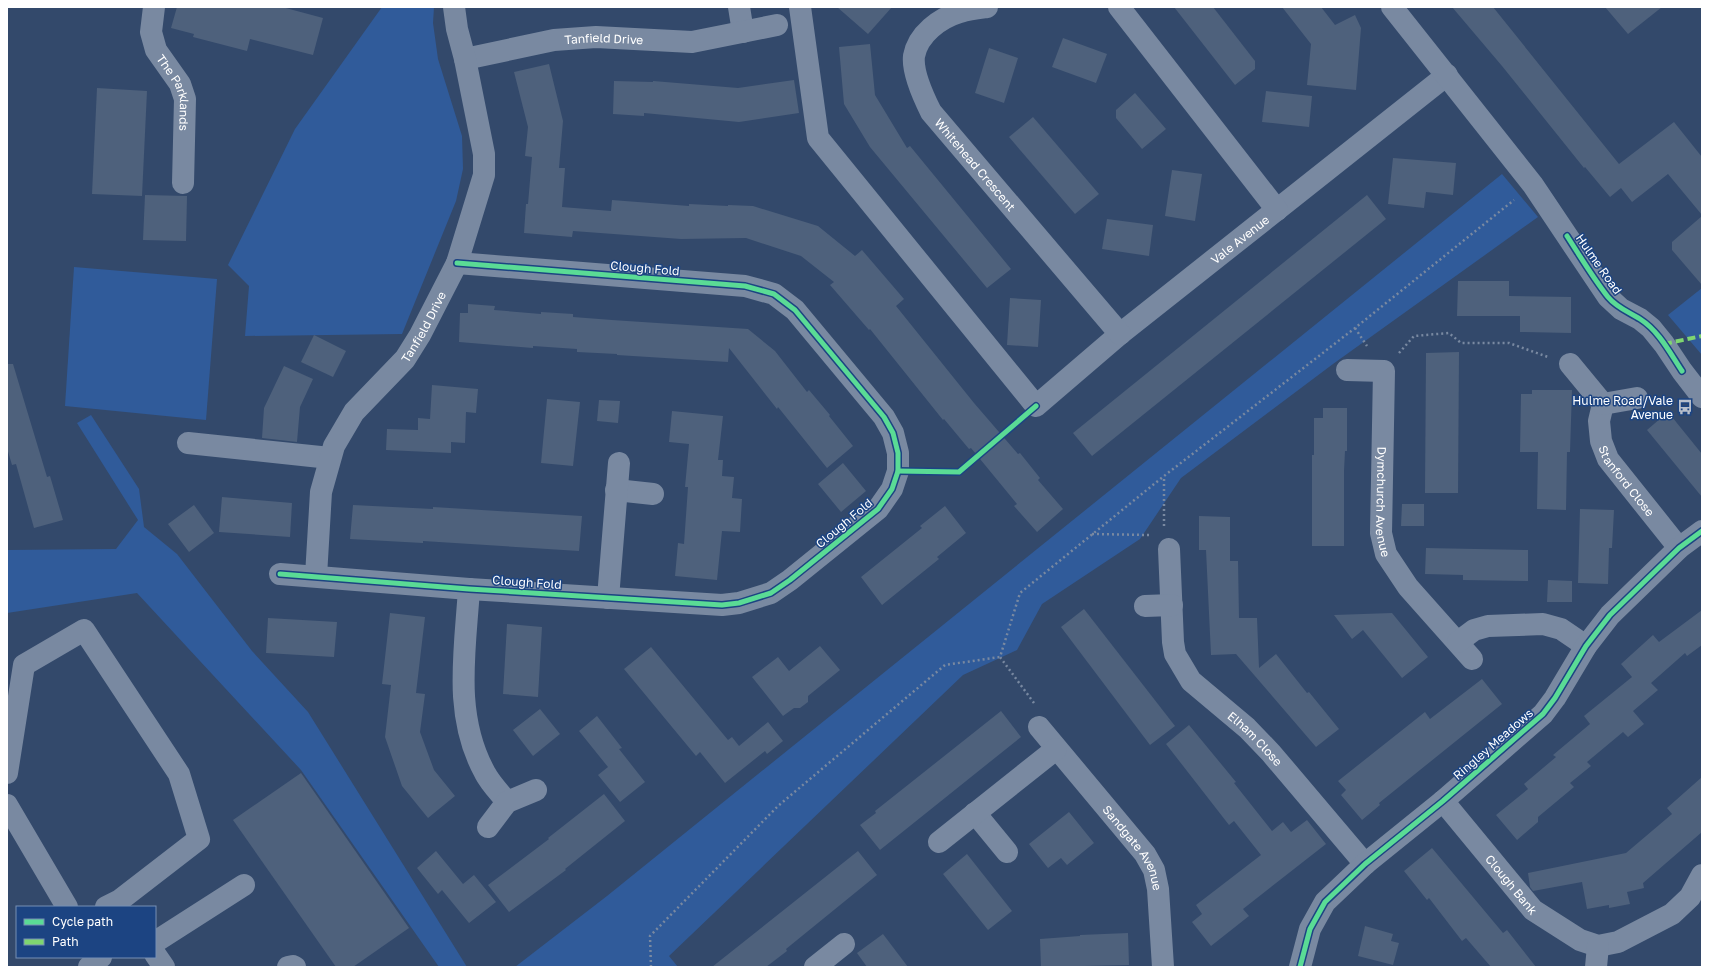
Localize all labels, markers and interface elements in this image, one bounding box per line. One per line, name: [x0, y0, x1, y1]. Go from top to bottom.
street label: Tanfield Drive: [564, 29, 644, 47]
street label: The Parklands: [154, 51, 192, 131]
street label: Whitehead Crescent: [932, 115, 1019, 214]
street label: Vale Avenue: [1207, 212, 1272, 267]
street label: Hulme Road: [1573, 231, 1625, 297]
street label: Clough Fold: [610, 258, 680, 278]
street label: Tanfield Drive: [397, 289, 449, 365]
place label: Hulme Road/Vale Avenue: [1572, 393, 1673, 422]
bus stop icon: Hulme Road/Vale Avenue: [1676, 398, 1694, 416]
street label: Stanford Close: [1596, 443, 1658, 519]
street label: Dymchurch Avenue: [1373, 446, 1394, 559]
street label: Clough Fold: [813, 495, 875, 551]
street label: Clough Fold: [492, 572, 562, 592]
street label: Ringley Meadows: [1450, 705, 1536, 783]
street label: Elham Close: [1225, 708, 1286, 769]
street label: Sandgate Avenue: [1100, 802, 1166, 892]
street label: Clough Bank: [1483, 851, 1541, 917]
legend: [16, 906, 156, 958]
text: Cycle path: [52, 914, 113, 929]
text: Path: [52, 934, 79, 949]

